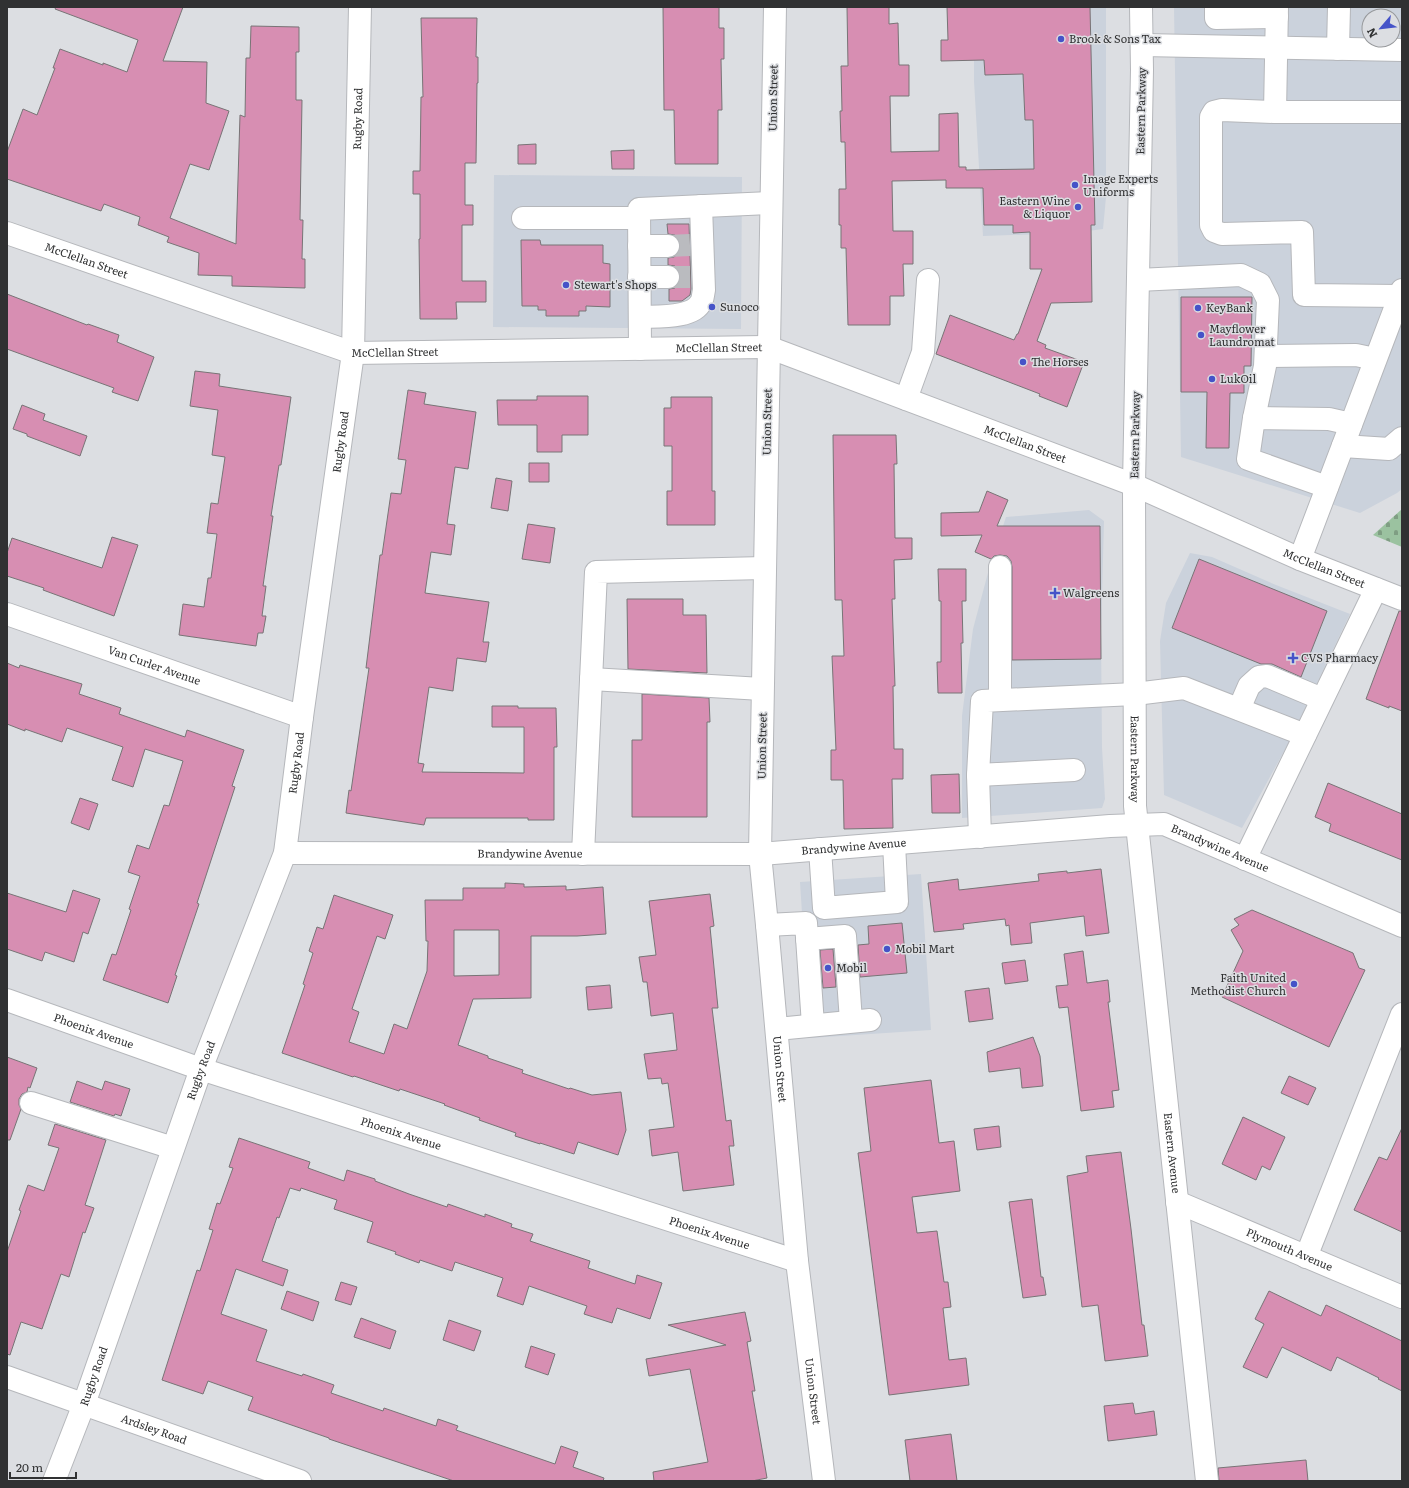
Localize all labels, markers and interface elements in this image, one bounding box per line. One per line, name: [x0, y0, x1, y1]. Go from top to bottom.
north arrow: [1361, 8, 1401, 48]
text: N: [1362, 25, 1381, 41]
place label: Brook & Sons Tax: [1069, 30, 1162, 46]
marker: Brook & Sons Tax: [1056, 34, 1066, 44]
street label: Union Street: [763, 64, 781, 132]
street label: Eastern Parkway: [1131, 67, 1149, 155]
street label: Rugby Road: [348, 87, 365, 150]
place label: Image Experts Uniforms: [1083, 170, 1158, 199]
marker: Image Experts Uniforms: [1070, 180, 1080, 190]
place label: Eastern Wine & Liquor: [999, 192, 1071, 221]
marker: Eastern Wine & Liquor: [1073, 202, 1083, 212]
street label: McClellan Street: [43, 238, 131, 282]
place label: Stewart's Shops: [574, 276, 656, 292]
marker: Stewart's Shops: [561, 280, 571, 290]
place label: Sunoco: [720, 298, 759, 314]
place label: KeyBank: [1206, 299, 1253, 315]
marker: Sunoco: [707, 302, 717, 312]
marker: KeyBank: [1193, 303, 1203, 313]
place label: Mayflower Laundromat: [1209, 320, 1275, 349]
marker: Mayflower Laundromat: [1196, 330, 1206, 340]
street label: McClellan Street: [675, 338, 763, 355]
street label: McClellan Street: [351, 343, 439, 360]
place label: The Horses: [1031, 353, 1089, 369]
marker: The Horses: [1018, 357, 1028, 367]
place label: LukOil: [1220, 370, 1256, 386]
marker: LukOil: [1207, 374, 1217, 384]
street label: Union Street: [757, 388, 775, 456]
street label: Eastern Parkway: [1125, 391, 1143, 479]
street label: Rugby Road: [327, 410, 352, 474]
street label: McClellan Street: [982, 420, 1070, 466]
street label: McClellan Street: [1281, 544, 1368, 591]
place label: Walgreens: [1063, 584, 1119, 600]
marker: Walgreens: [1050, 588, 1060, 598]
street label: Van Curler Avenue: [106, 641, 204, 688]
place label: CVS Pharmacy: [1301, 649, 1379, 665]
marker: CVS Pharmacy: [1288, 653, 1298, 663]
street label: Union Street: [752, 712, 770, 780]
street label: Eastern Parkway: [1128, 715, 1144, 803]
street label: Rugby Road: [283, 731, 307, 795]
street label: Brandywine Avenue: [1169, 819, 1272, 875]
street label: Brandywine Avenue: [801, 833, 907, 858]
street label: Brandywine Avenue: [477, 844, 583, 861]
place label: Mobil Mart: [895, 940, 955, 956]
marker: Mobil Mart: [882, 944, 892, 954]
place label: Mobil: [836, 959, 867, 975]
marker: Mobil: [823, 963, 833, 973]
place label: Faith United Methodist Church: [1190, 969, 1286, 998]
marker: Faith United Methodist Church: [1289, 979, 1299, 989]
street label: Phoenix Avenue: [52, 1008, 137, 1052]
street label: Union Street: [770, 1035, 792, 1103]
street label: Rugby Road: [182, 1038, 218, 1102]
street label: Phoenix Avenue: [359, 1112, 444, 1153]
street label: Eastern Avenue: [1161, 1112, 1185, 1194]
street label: Phoenix Avenue: [667, 1211, 752, 1252]
street label: Plymouth Avenue: [1244, 1223, 1336, 1274]
street label: Rugby Road: [75, 1344, 111, 1408]
street label: Union Street: [802, 1357, 826, 1426]
street label: Ardsley Road: [119, 1409, 190, 1447]
scale bar: [10, 1454, 76, 1480]
text: 20 m: [16, 1458, 43, 1476]

